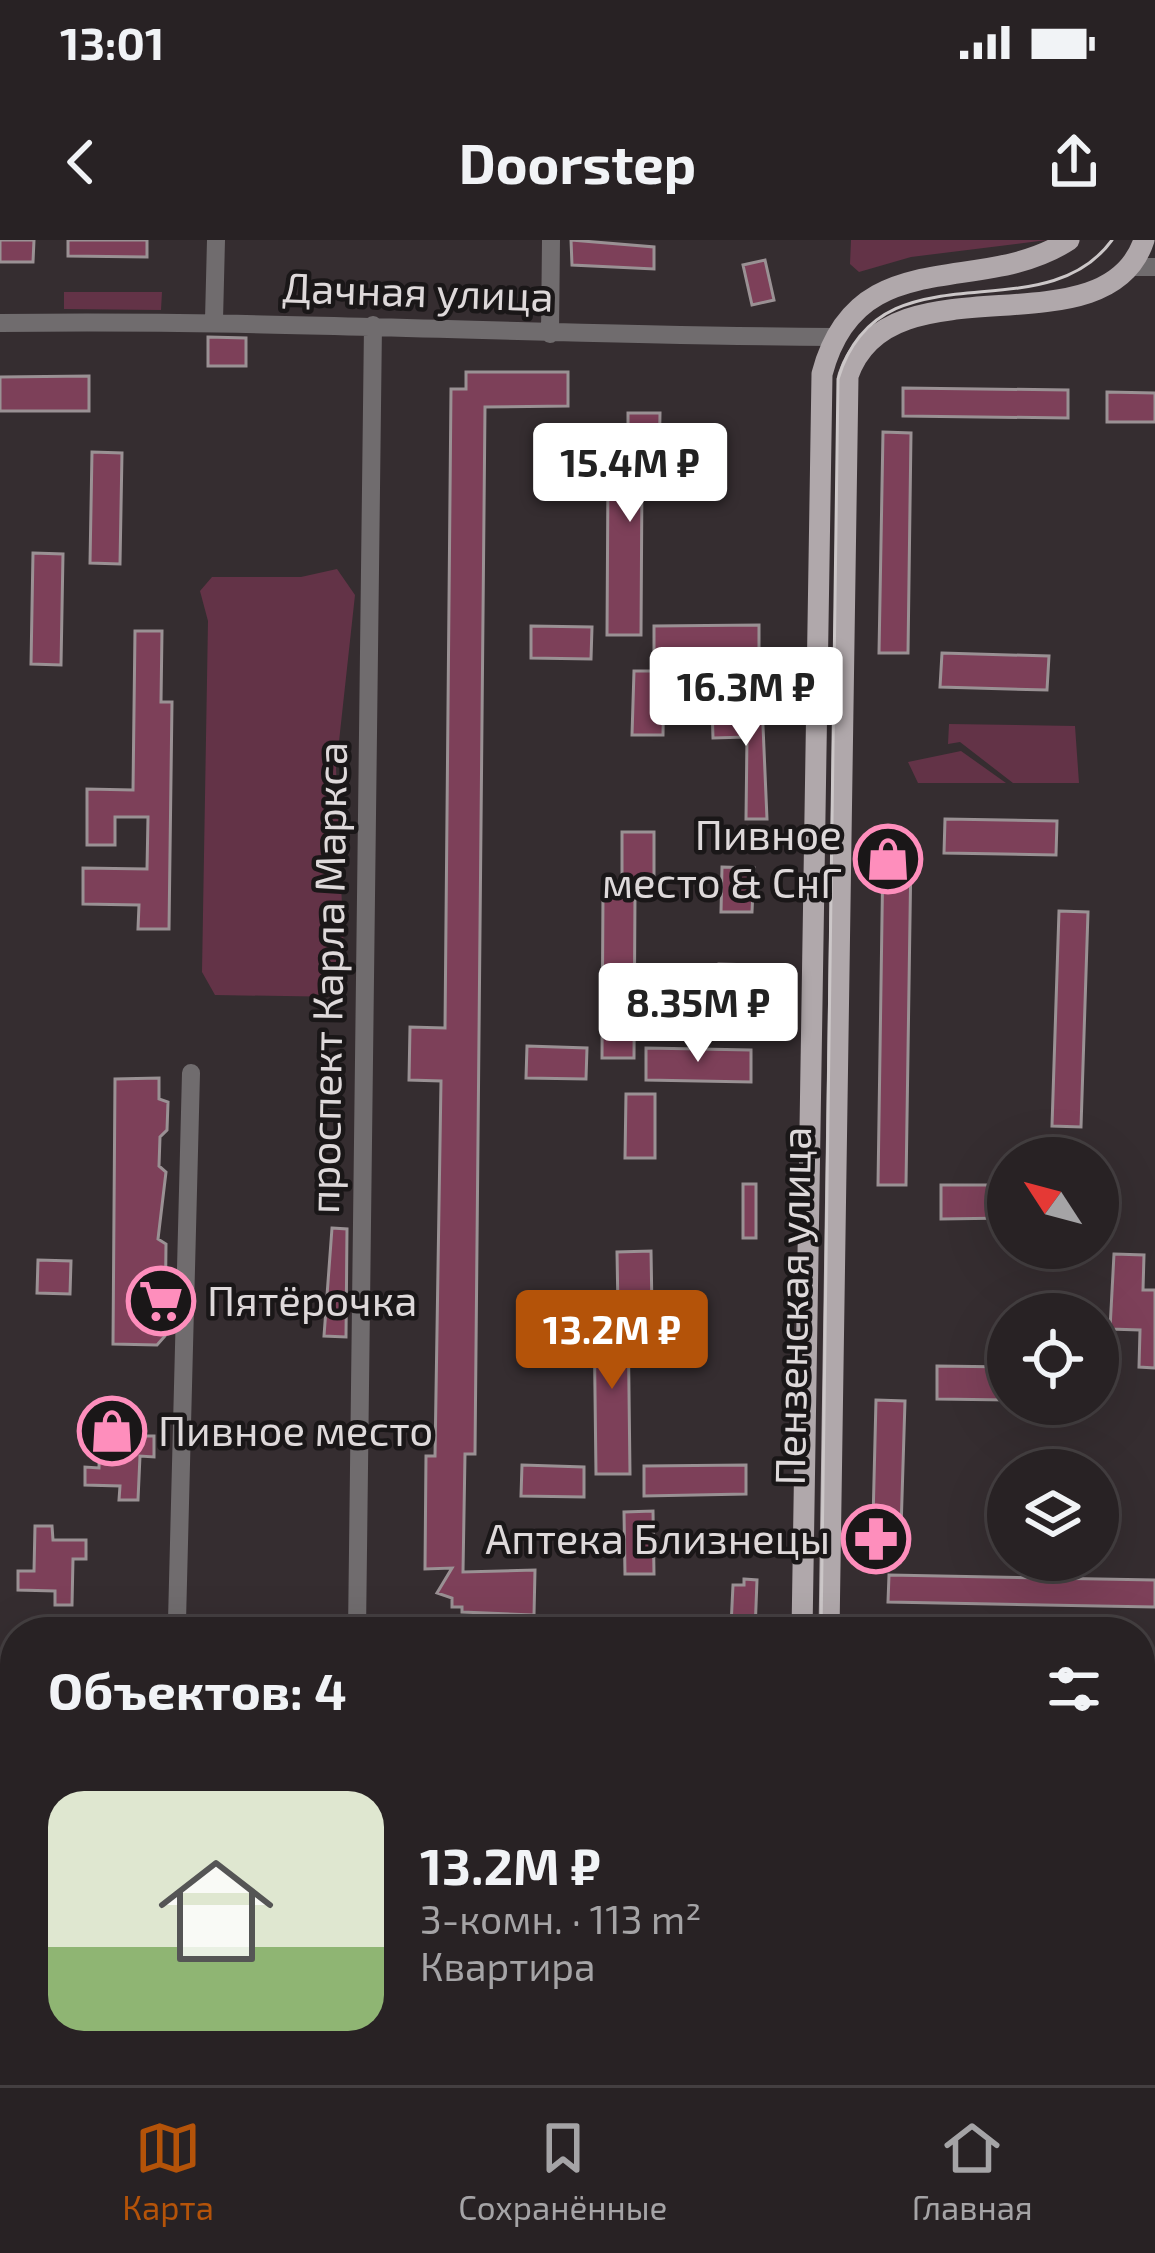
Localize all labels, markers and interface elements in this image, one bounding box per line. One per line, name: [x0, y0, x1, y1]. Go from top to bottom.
text: 13:01: [60, 15, 164, 69]
icon: back: [48, 129, 114, 195]
icon: share: [1041, 129, 1107, 195]
text: Doorstep: [459, 130, 696, 195]
street label: Дачная улица: [281, 260, 555, 321]
pin: 15.4M ₽: [519, 423, 741, 525]
text: 15.4M ₽: [560, 438, 700, 485]
pin: 16.3M ₽: [635, 647, 857, 749]
text: 16.3M ₽: [677, 662, 815, 709]
street label: проспект Карла Маркса: [297, 741, 355, 1215]
place label: Пивное место & СнГ: [602, 808, 842, 906]
shop icon: Пивное место & СнГ: [853, 824, 923, 894]
pin: 8.35M ₽: [587, 963, 809, 1065]
text: 8.35M ₽: [626, 978, 770, 1025]
street label: Пензенская улица: [763, 1126, 820, 1486]
north arrow: [987, 1137, 1119, 1269]
map controls: [987, 1137, 1119, 1581]
supermarket icon: Пятёрочка: [126, 1266, 196, 1336]
place label: Пятёрочка: [207, 1274, 417, 1324]
pin: 13.2M ₽: [501, 1290, 723, 1392]
button: locate: [987, 1293, 1119, 1425]
text: 13.2M ₽: [543, 1305, 681, 1352]
shop icon: Пивное место: [77, 1396, 147, 1466]
place label: Пивное место: [158, 1404, 433, 1454]
button: layers: [987, 1449, 1119, 1581]
pharmacy icon: Аптека Близнецы: [841, 1504, 911, 1574]
place label: Аптека Близнецы: [485, 1512, 830, 1562]
icon: filters: [1041, 1656, 1107, 1722]
text: Объектов: 4: [48, 1659, 347, 1720]
text: 13.2M ₽: [420, 1834, 601, 1895]
icon: home: [144, 1839, 288, 1983]
text: 3-комн. · 113 m²: [420, 1895, 701, 1942]
text: Квартира: [420, 1942, 596, 1989]
tab: Карта: [122, 2115, 214, 2227]
tab: Сохранённые: [458, 2115, 667, 2227]
tab: Главная: [912, 2115, 1033, 2227]

